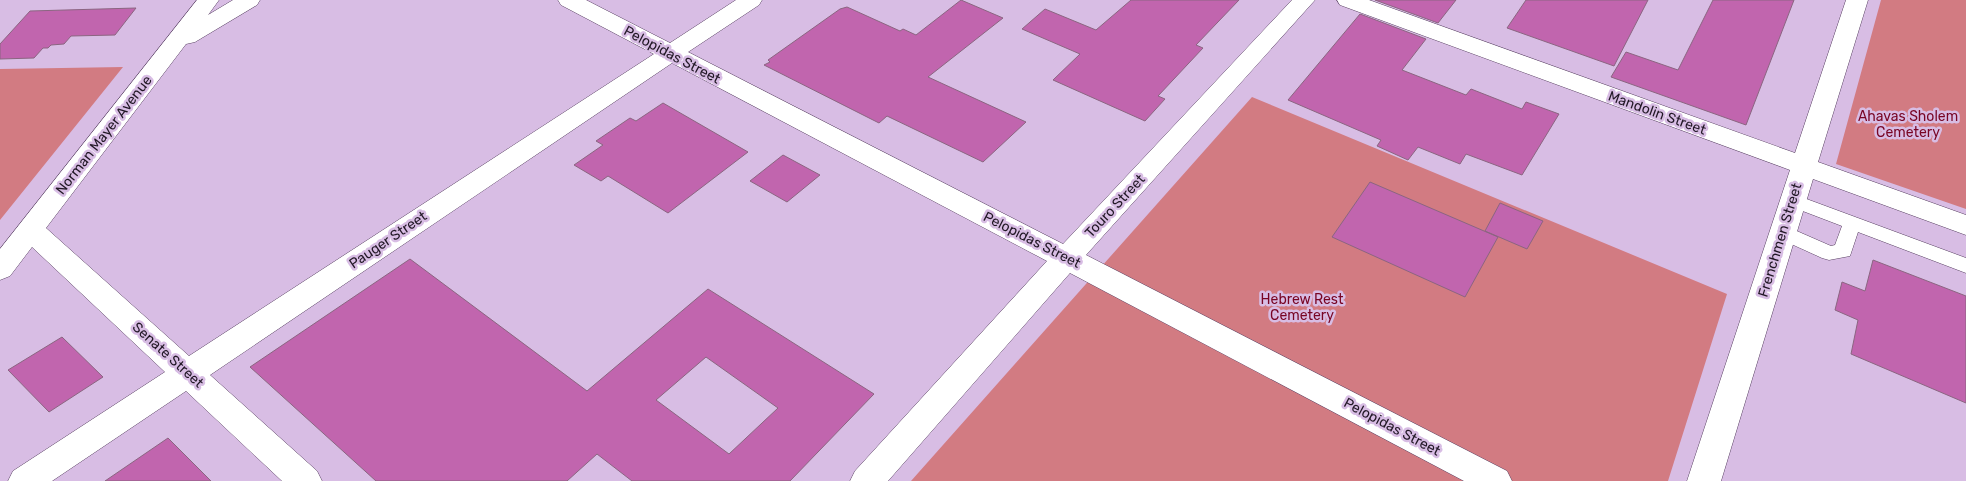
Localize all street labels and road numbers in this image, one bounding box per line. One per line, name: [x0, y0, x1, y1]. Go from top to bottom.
street label: Pelopidas Street: [621, 22, 724, 88]
street label: Norman Mayer Avenue: [52, 72, 156, 198]
street label: Mandolin Street: [1606, 87, 1709, 139]
street label: Touro Street: [1081, 170, 1149, 241]
street label: Frenchmen Street: [1755, 180, 1806, 299]
street label: Pauger Street: [346, 207, 431, 272]
street label: Pelopidas Street: [980, 208, 1084, 272]
street label: Senate Street: [129, 319, 207, 392]
street label: Pelopidas Street: [1341, 394, 1444, 460]

